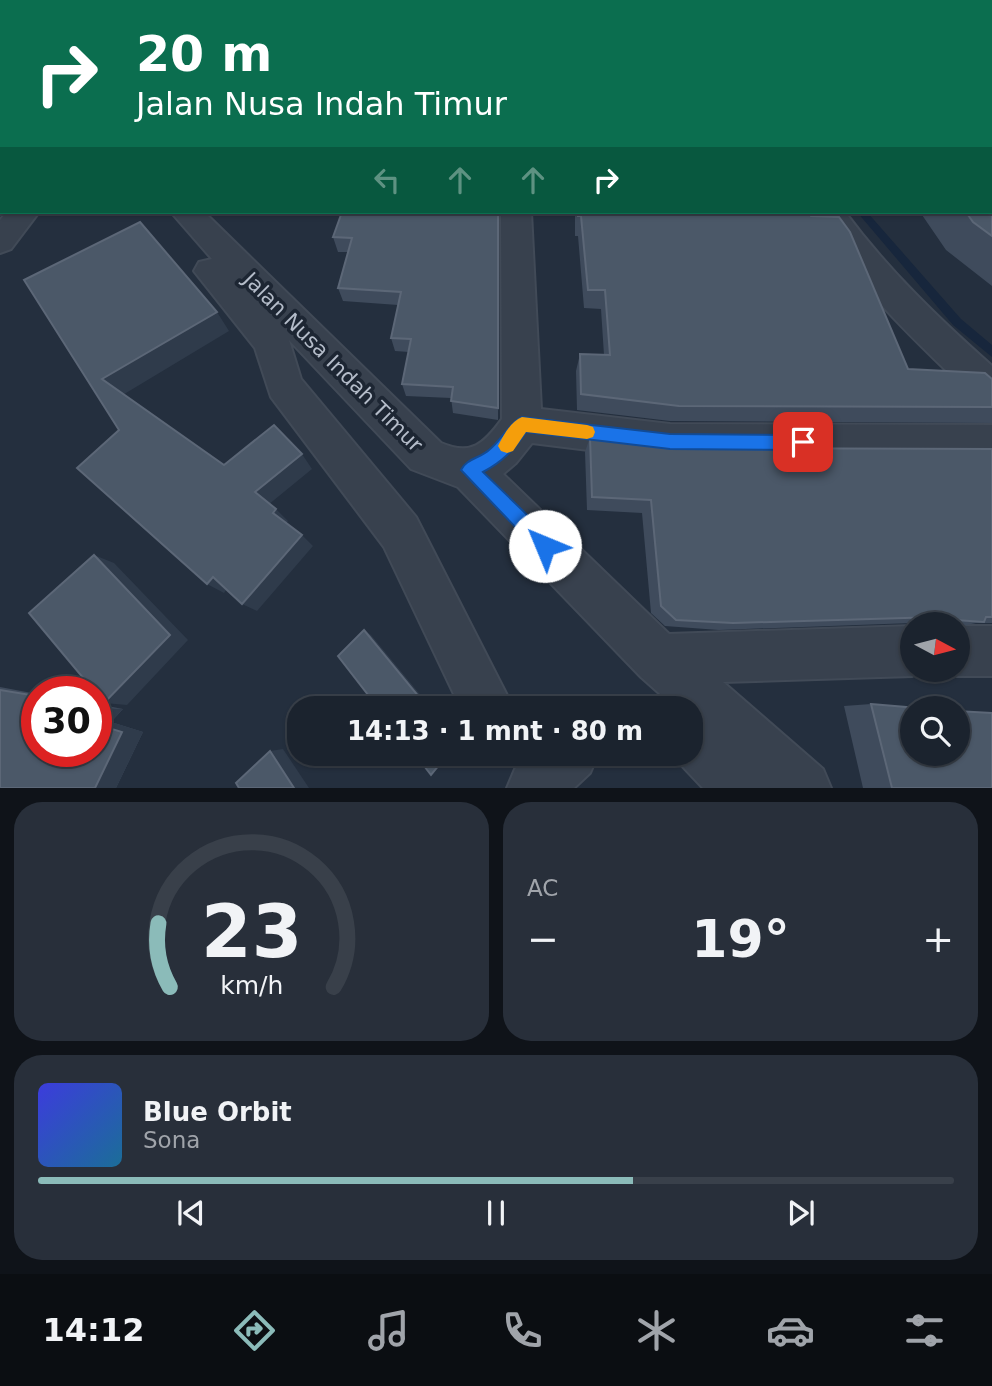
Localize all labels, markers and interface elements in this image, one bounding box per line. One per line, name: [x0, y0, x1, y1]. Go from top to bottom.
text: 20 m: [136, 26, 272, 83]
icon: right: [21, 28, 112, 119]
text: Jalan Nusa Indah Timur: [136, 85, 507, 123]
icon: left: [368, 161, 406, 199]
icon: ahead: [441, 161, 479, 199]
icon: ahead: [514, 161, 552, 199]
icon: right: [587, 161, 625, 199]
street label: Jalan Nusa Indah Timur: [237, 266, 428, 457]
pin: [773, 412, 833, 472]
icon: arrive: [784, 423, 822, 461]
position arrow: [508, 509, 582, 583]
north arrow: [900, 612, 970, 682]
map controls: [900, 612, 970, 766]
speed limit sign: 30: [21, 676, 112, 767]
button: search: [900, 696, 970, 766]
text: 14:13 · 1 mnt · 80 m: [347, 716, 643, 746]
text: AC: [527, 875, 558, 901]
text: 23: [201, 890, 302, 975]
text: 19°: [691, 909, 790, 969]
text: −: [527, 917, 559, 961]
text: +: [922, 917, 954, 961]
text: km/h: [220, 971, 283, 1000]
text: Blue Orbit: [143, 1097, 292, 1127]
text: Sona: [143, 1127, 200, 1153]
icon: previous: [172, 1194, 210, 1232]
icon: pause: [477, 1194, 515, 1232]
icon: next: [782, 1194, 820, 1232]
icon: directions: [230, 1306, 279, 1355]
icon: music: [364, 1306, 413, 1355]
icon: phone: [498, 1306, 547, 1355]
icon: climate: [632, 1306, 681, 1355]
icon: car: [766, 1306, 815, 1355]
icon: filters: [900, 1306, 949, 1355]
text: 14:12: [43, 1311, 144, 1349]

